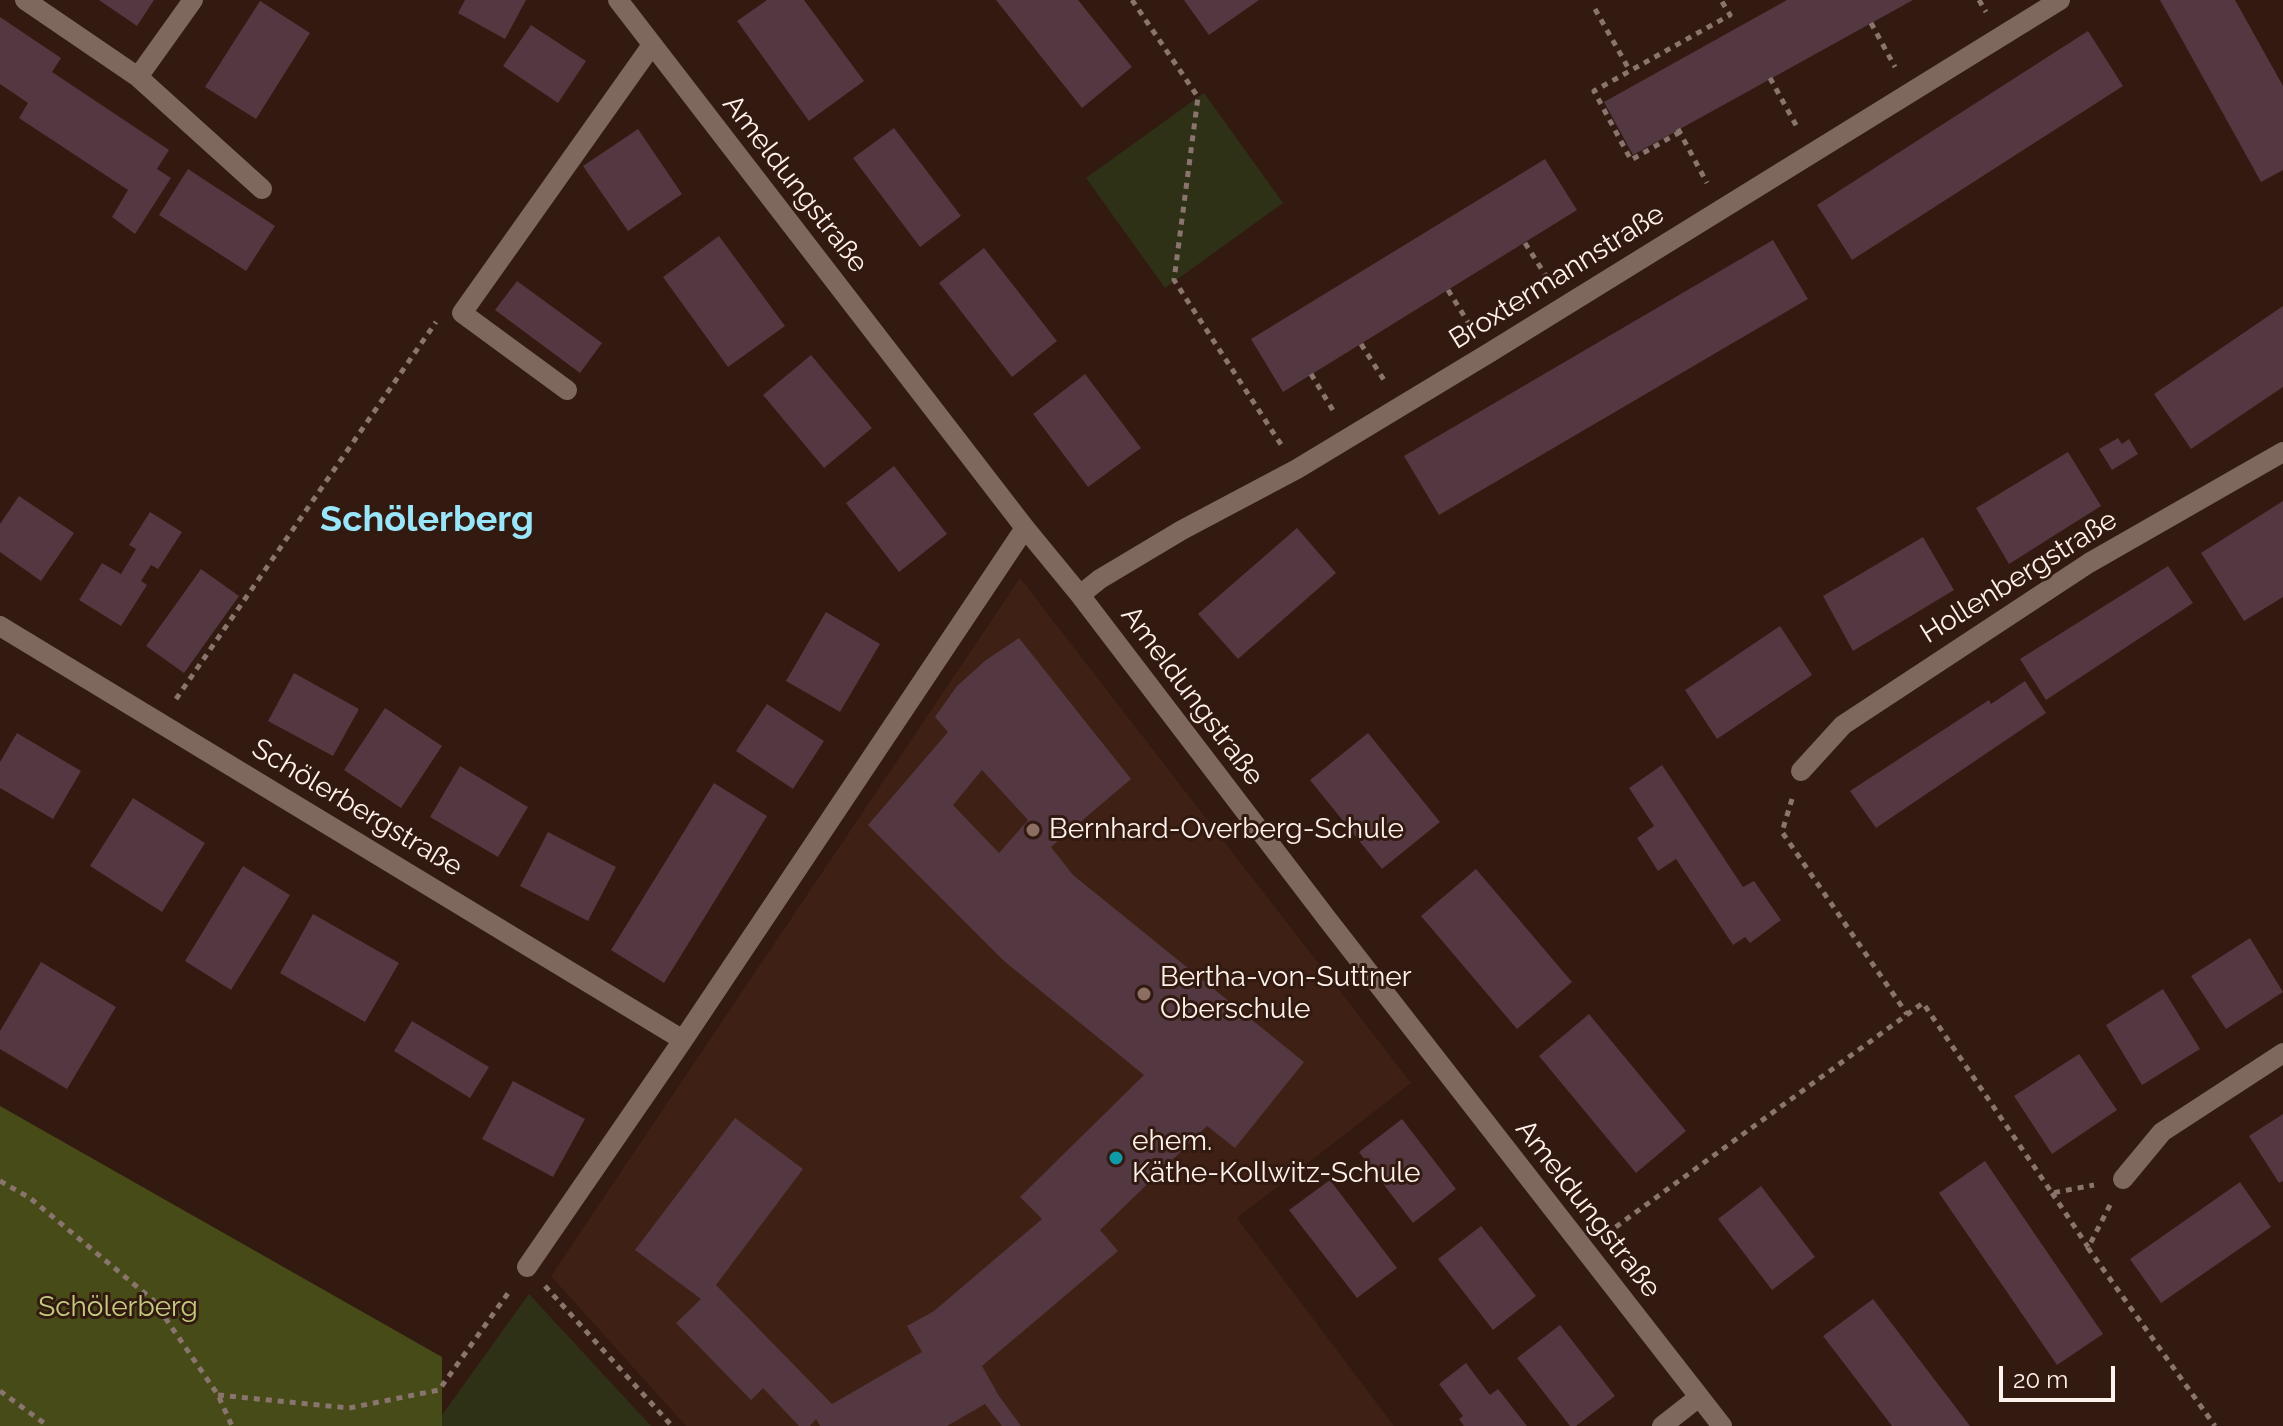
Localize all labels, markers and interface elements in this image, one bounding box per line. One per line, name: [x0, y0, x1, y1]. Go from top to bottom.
street label: Ameldungstraße: [715, 88, 875, 280]
street label: Broxtermannstraße: [1443, 197, 1671, 357]
district label: Schölerberg: [320, 498, 534, 542]
street label: Hollenbergstraße: [1915, 503, 2123, 651]
street label: Ameldungstraße: [1114, 600, 1270, 792]
street label: Schölerbergstraße: [246, 732, 468, 884]
place label: Bernhard-Overberg-Schule: [1049, 813, 1404, 847]
marker: Bernhard-Overberg-Schule: [1024, 821, 1042, 839]
place label: Bertha-von-Suttner Oberschule: [1160, 961, 1412, 1027]
marker: Bertha-von-Suttner Oberschule: [1135, 985, 1153, 1003]
street label: Ameldungstraße: [1508, 1113, 1668, 1305]
place label: ehem. Käthe-Kollwitz-Schule: [1132, 1125, 1420, 1191]
marker: ehem. Käthe-Kollwitz-Schule: [1107, 1149, 1125, 1167]
park label: Schölerberg: [38, 1291, 198, 1325]
scale bar: [2003, 1350, 2119, 1400]
text: 20 m: [2013, 1365, 2068, 1394]

